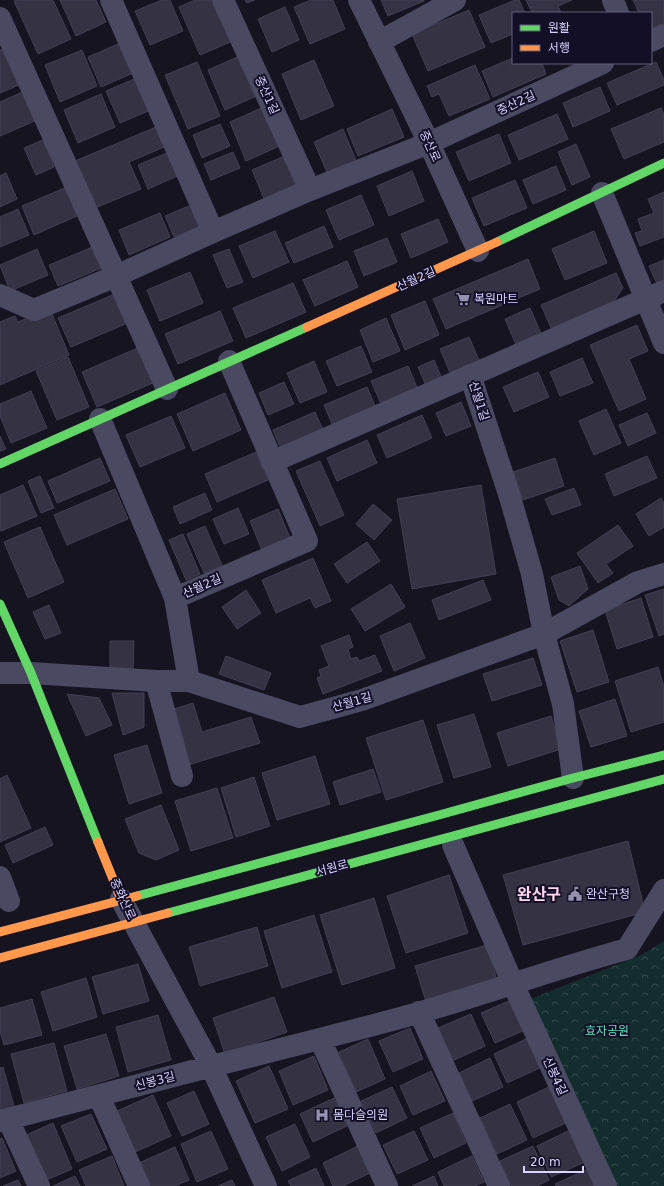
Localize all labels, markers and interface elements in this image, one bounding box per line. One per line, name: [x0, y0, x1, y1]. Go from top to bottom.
legend: [512, 12, 652, 64]
text: 원활: [548, 21, 570, 35]
text: 서행: [548, 41, 570, 55]
street label: 중산1길: [252, 74, 282, 116]
street label: 중산2길: [495, 88, 537, 118]
street label: 중산로: [417, 128, 443, 164]
street label: 산월2길: [395, 264, 437, 294]
supermarket icon: 복원마트: [455, 291, 471, 307]
place label: 복원마트: [474, 292, 518, 306]
street label: 산월1길: [466, 379, 492, 423]
street label: 산월2길: [181, 571, 223, 601]
street label: 산월1길: [330, 690, 374, 714]
street label: 서원로: [314, 857, 350, 879]
street label: 중화산로: [107, 876, 139, 922]
district label: 완산구: [517, 885, 561, 904]
public building icon: 완산구청: [567, 886, 583, 902]
place label: 완산구청: [586, 887, 630, 901]
park label: 효자공원: [585, 1024, 629, 1038]
street label: 신봉4길: [540, 1055, 570, 1097]
street label: 신봉3길: [133, 1069, 177, 1093]
hospital icon: 몸다슬의원: [314, 1107, 330, 1123]
place label: 몸다슬의원: [333, 1108, 388, 1122]
scale bar: [524, 1148, 583, 1174]
text: 20 m: [530, 1155, 561, 1169]

